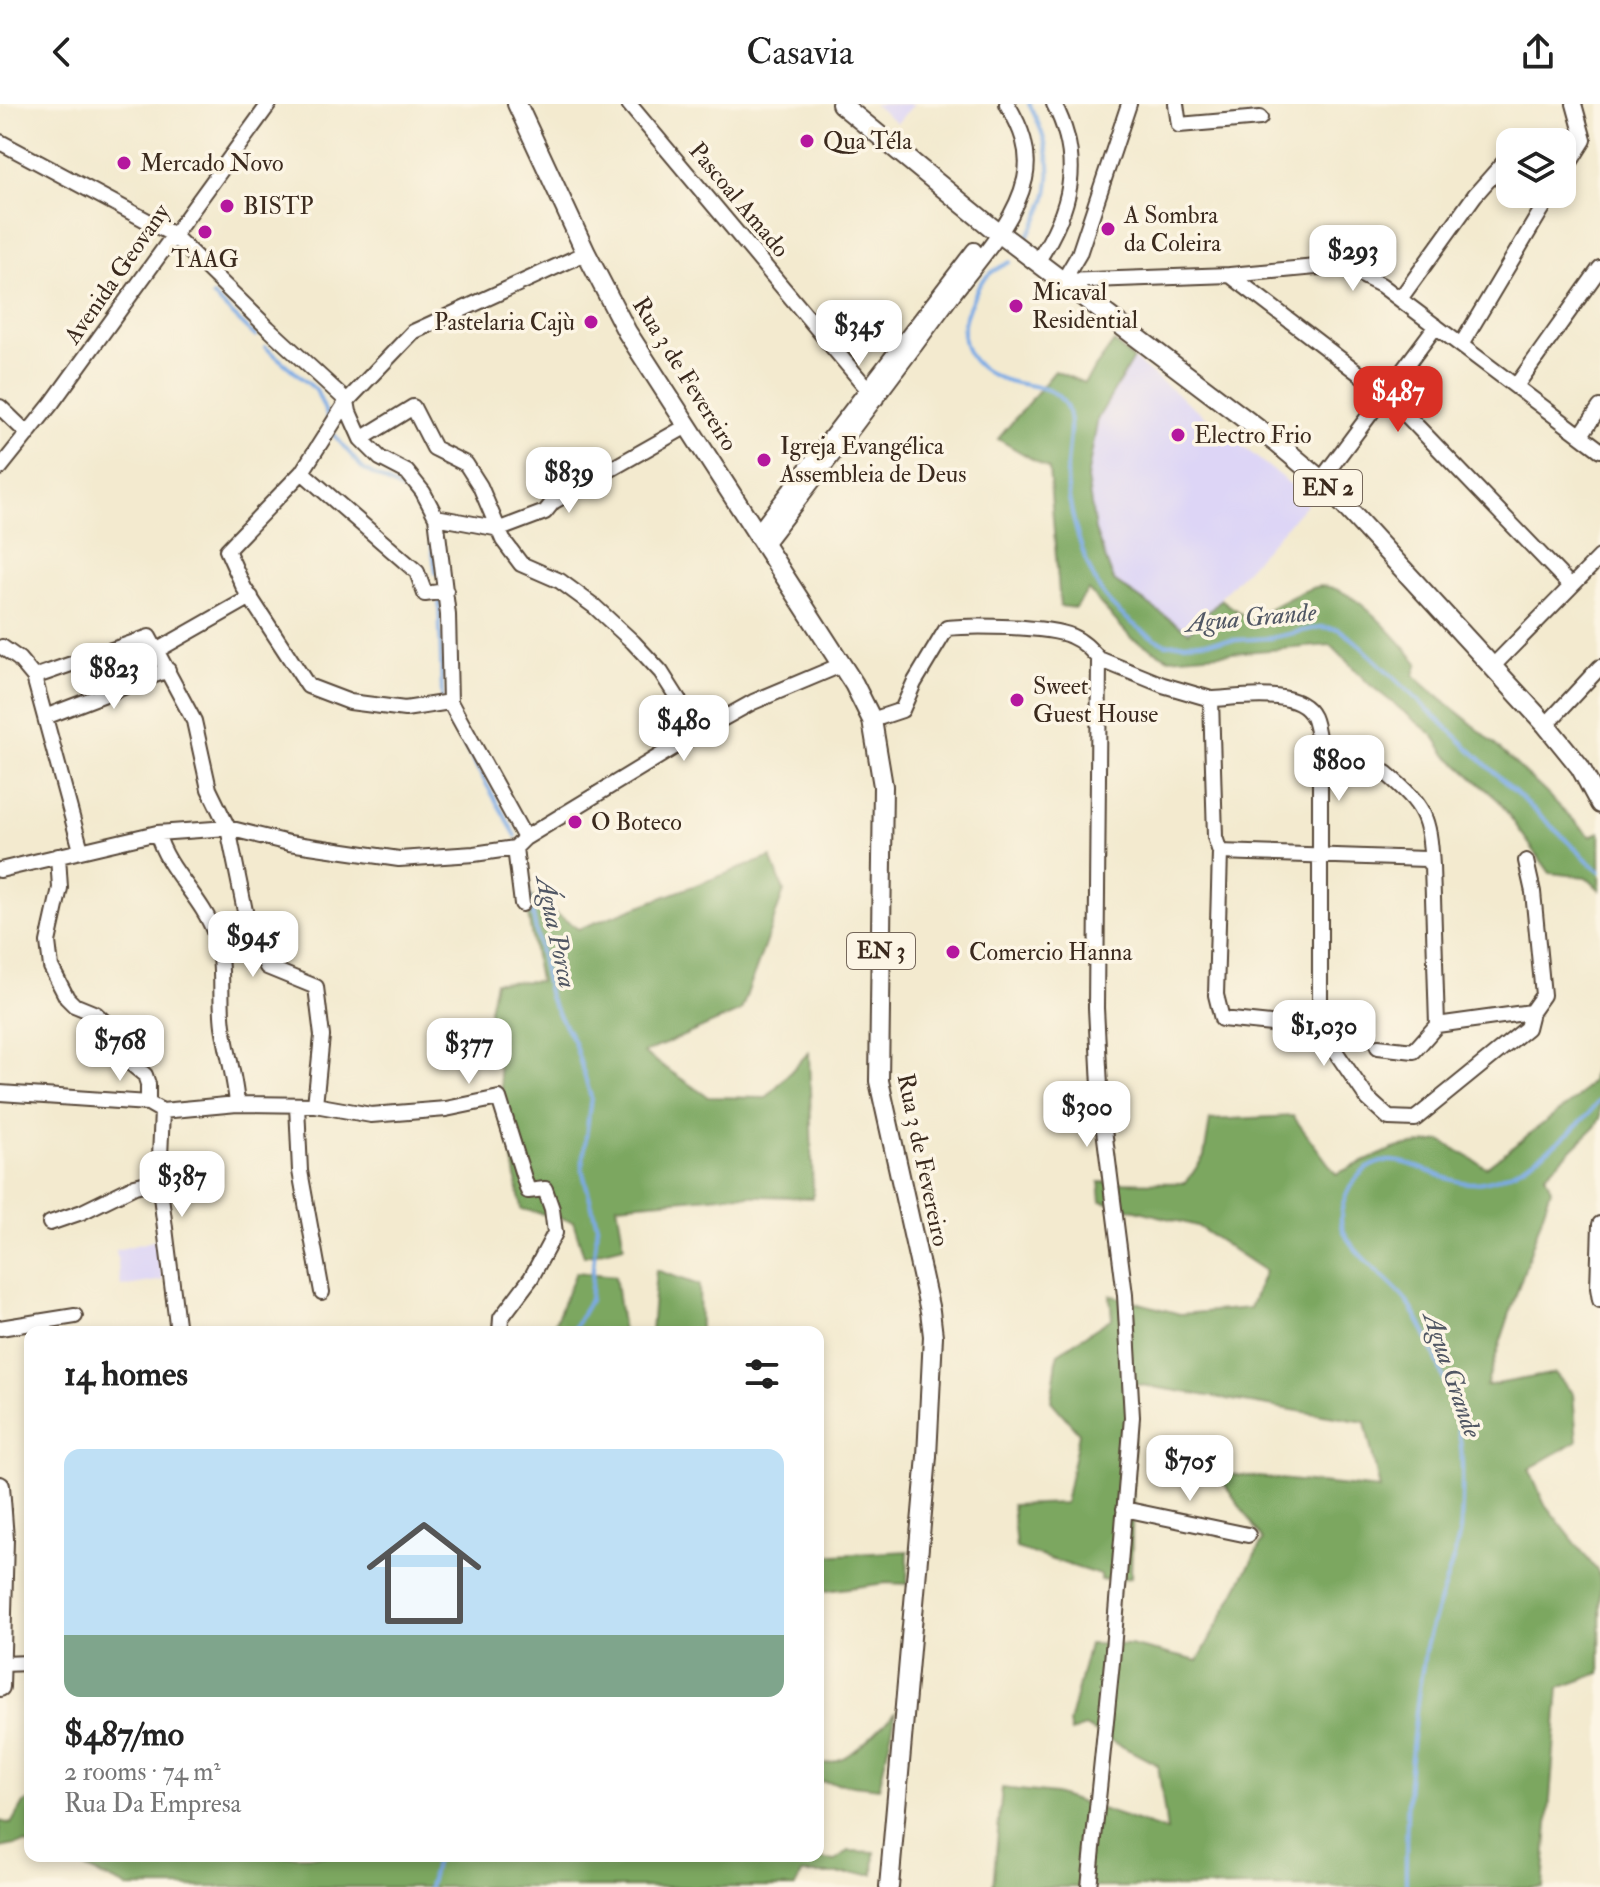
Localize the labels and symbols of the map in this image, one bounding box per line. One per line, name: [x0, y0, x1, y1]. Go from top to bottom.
place label: Qua Téla: [823, 126, 913, 157]
marker: Qua Téla: [798, 132, 816, 150]
street label: Pascoal Amado: [682, 136, 796, 264]
place label: Mercado Novo: [140, 148, 284, 179]
marker: Mercado Novo: [115, 154, 133, 172]
place label: BISTP: [243, 191, 314, 222]
street label: Avenida Geovany: [57, 197, 177, 351]
marker: BISTP: [218, 197, 236, 215]
place label: A Sombra da Coleira: [1123, 200, 1222, 259]
marker: A Sombra da Coleira: [1099, 220, 1117, 238]
marker: TAAG: [196, 223, 214, 241]
pin: $293: [1306, 225, 1400, 293]
place label: TAAG: [171, 244, 239, 275]
place label: Micaval Residential: [1032, 277, 1138, 336]
street label: Rua 3 de Fevereiro: [625, 291, 745, 457]
marker: Micaval Residential: [1007, 297, 1025, 315]
pin: $345: [812, 300, 906, 368]
place label: Pastelaria Cajù: [434, 307, 575, 338]
marker: Pastelaria Cajù: [582, 313, 600, 331]
pin: $487: [1351, 366, 1445, 434]
place label: Electro Frio: [1194, 420, 1312, 451]
marker: Electro Frio: [1169, 426, 1187, 444]
place label: Igreja Evangélica Assembleia de Deus: [779, 431, 966, 490]
pin: $839: [522, 447, 616, 515]
marker: Igreja Evangélica Assembleia de Deus: [755, 451, 773, 469]
road number: EN 2: [1294, 470, 1362, 506]
water label: Agua Grande: [1181, 596, 1318, 640]
pin: $823: [67, 643, 161, 711]
place label: Sweet Guest House: [1033, 671, 1158, 730]
marker: Sweet Guest House: [1008, 691, 1026, 709]
pin: $480: [637, 695, 731, 763]
pin: $800: [1292, 735, 1386, 803]
place label: O Boteco: [591, 807, 682, 838]
marker: O Boteco: [566, 813, 584, 831]
water label: Água Porca: [528, 870, 585, 991]
pin: $945: [206, 911, 300, 979]
road number: EN 3: [847, 933, 915, 969]
place label: Comercio Hanna: [969, 937, 1133, 968]
marker: Comercio Hanna: [944, 943, 962, 961]
pin: $1,030: [1259, 1000, 1389, 1068]
pin: $768: [73, 1015, 167, 1083]
pin: $377: [422, 1018, 516, 1086]
street label: Rua 3 de Fevereiro: [890, 1071, 956, 1249]
pin: $300: [1040, 1081, 1134, 1149]
pin: $387: [135, 1151, 229, 1219]
water label: Agua Grande: [1415, 1305, 1489, 1442]
pin: $705: [1143, 1435, 1237, 1503]

